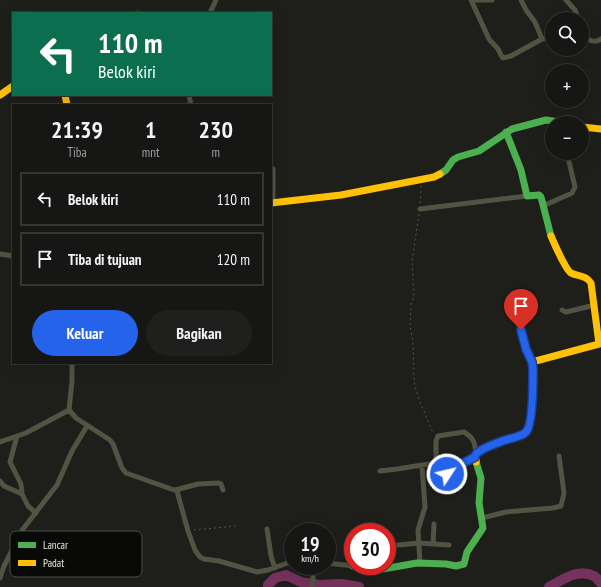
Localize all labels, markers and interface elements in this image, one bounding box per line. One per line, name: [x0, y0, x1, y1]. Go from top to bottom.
map controls: [545, 12, 589, 160]
button: search: [545, 12, 589, 56]
text: 110 m: [98, 24, 162, 61]
icon: left: [32, 28, 84, 80]
text: Belok kiri: [98, 60, 156, 83]
button: +: [545, 64, 589, 108]
text: 21:39: [51, 114, 103, 145]
text: 1: [145, 114, 156, 145]
text: 230: [199, 114, 233, 145]
button: −: [545, 116, 589, 160]
text: Tiba: [67, 144, 87, 161]
text: mnt: [142, 144, 160, 161]
text: m: [212, 144, 220, 161]
icon: left: [34, 188, 56, 210]
text: Belok kiri: [68, 190, 118, 209]
text: 110 m: [217, 190, 250, 209]
icon: arrive: [34, 248, 56, 270]
text: Tiba di tujuan: [68, 250, 142, 269]
text: 120 m: [217, 250, 250, 269]
pin: [504, 289, 538, 330]
icon: arrive: [510, 295, 532, 317]
button: Keluar: [32, 310, 138, 356]
button: Bagikan: [146, 310, 252, 356]
position arrow: [426, 453, 468, 495]
speed limit sign: 30: [344, 523, 396, 575]
legend: [10, 531, 142, 577]
text: 19: [300, 531, 320, 557]
text: Lancar: [43, 538, 68, 552]
text: km/h: [301, 552, 319, 565]
text: Padat: [43, 556, 64, 570]

